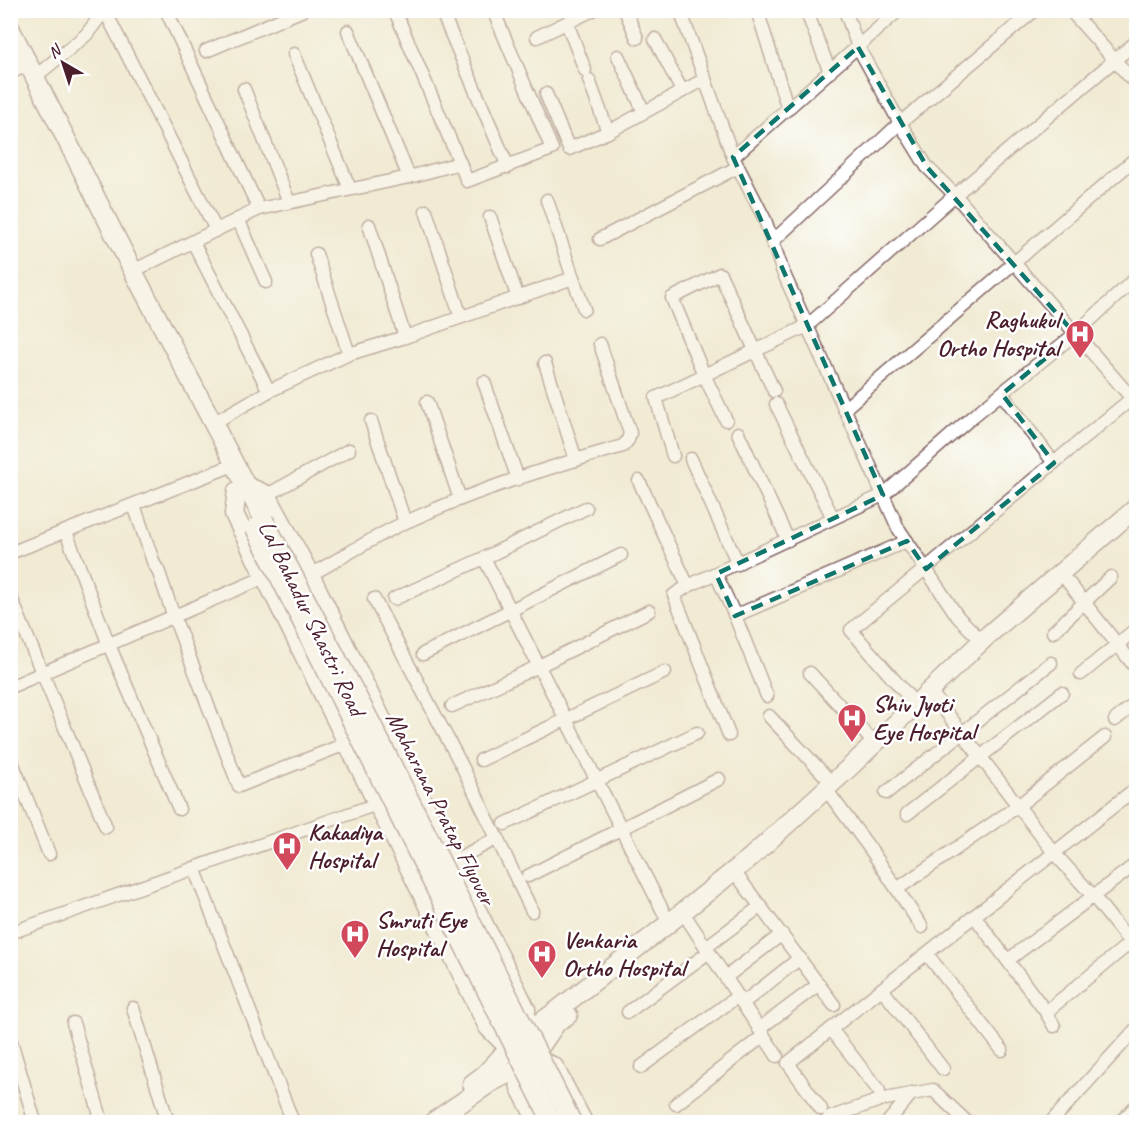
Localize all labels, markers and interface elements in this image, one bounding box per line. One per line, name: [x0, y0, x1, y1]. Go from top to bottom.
north arrow: [33, 33, 93, 93]
text: N: [44, 39, 67, 63]
place label: Raghukul Ortho Hospital: [937, 305, 1064, 363]
hospital icon: Raghukul Ortho Hospital: [1064, 318, 1096, 360]
street label: Lal Bahadur Shastri Road: [252, 516, 374, 724]
place label: Shiv Jyoti Eye Hospital: [873, 689, 980, 747]
hospital icon: Shiv Jyoti Eye Hospital: [836, 702, 868, 744]
street label: Maharana Pratap Flyover: [379, 706, 504, 912]
place label: Kakadiya Hospital: [308, 817, 384, 875]
hospital icon: Kakadiya Hospital: [271, 830, 303, 872]
place label: Smruti Eye Hospital: [376, 905, 468, 963]
hospital icon: Smruti Eye Hospital: [339, 918, 371, 960]
place label: Venkaria Ortho Hospital: [563, 925, 690, 983]
hospital icon: Venkaria Ortho Hospital: [526, 938, 558, 980]

